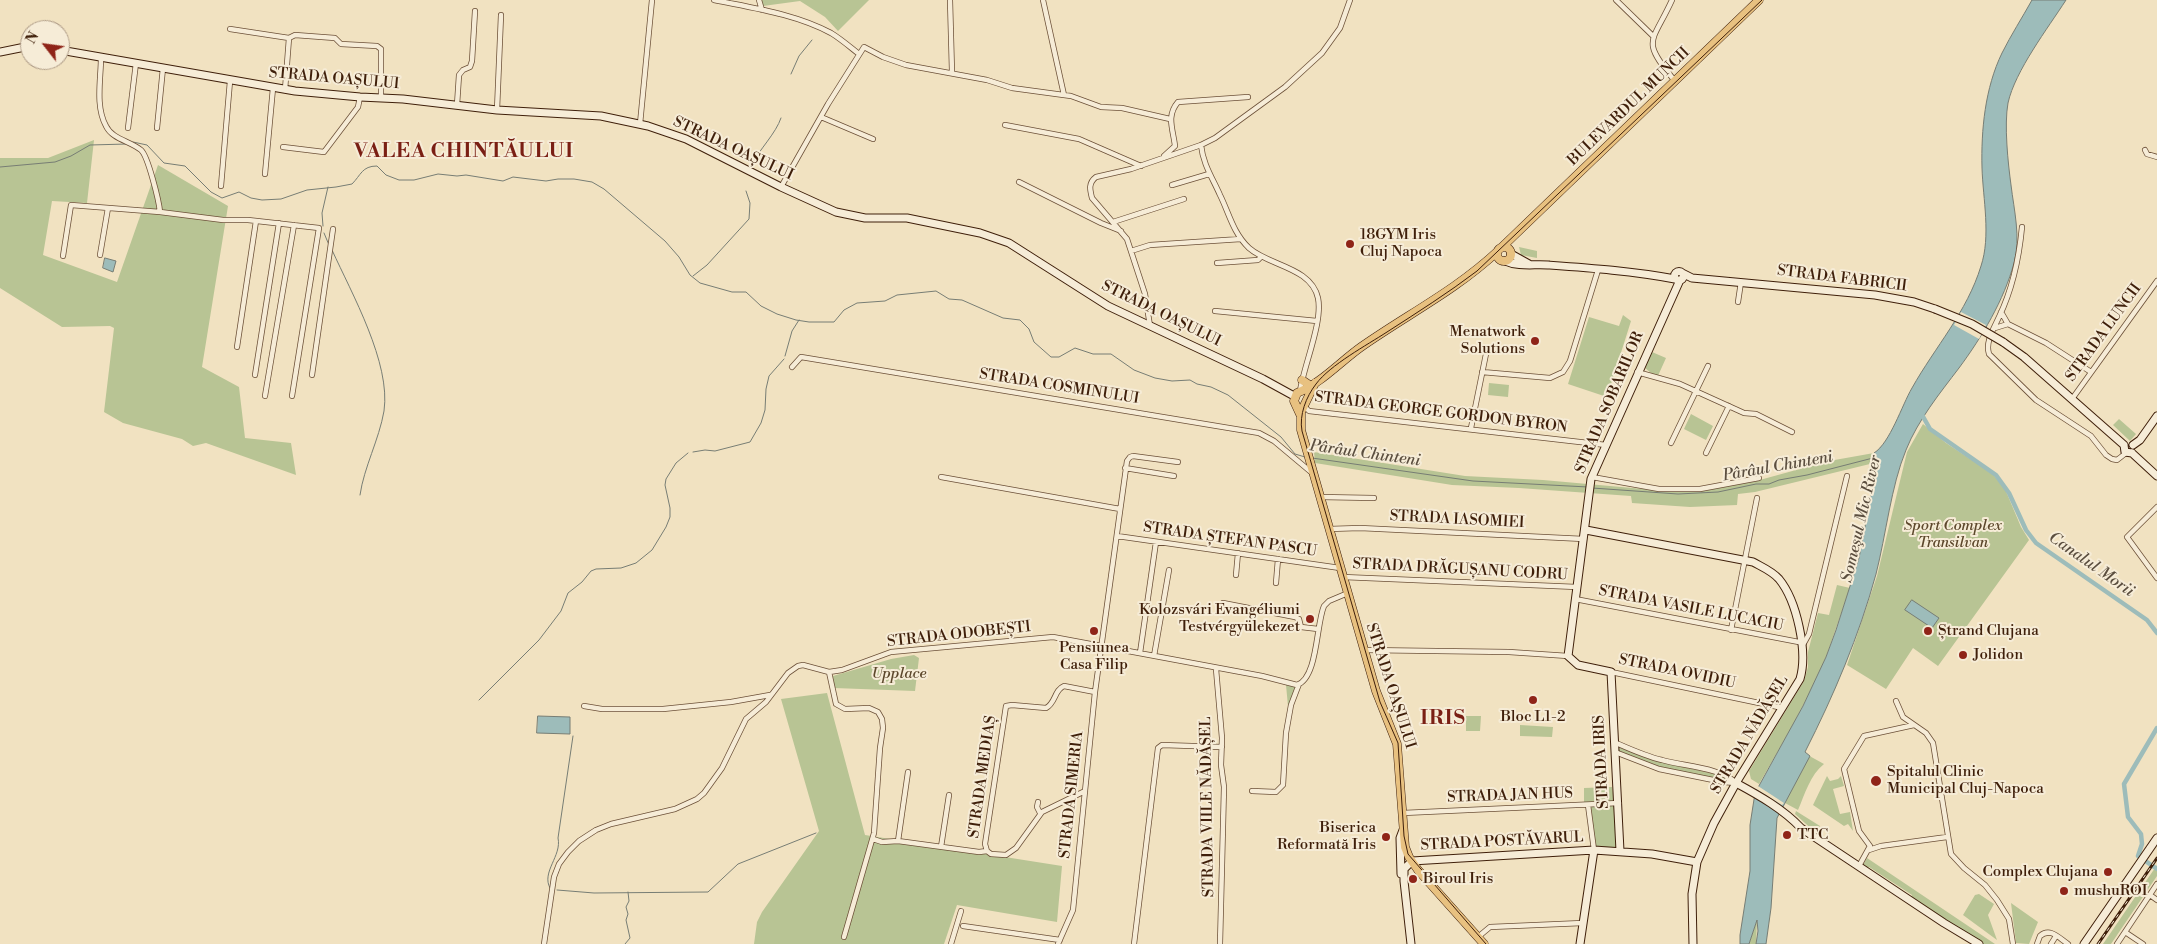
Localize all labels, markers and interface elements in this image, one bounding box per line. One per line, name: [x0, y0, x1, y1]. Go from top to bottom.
north arrow: [20, 20, 70, 70]
text: N: [22, 29, 43, 47]
street label: BULEVARDUL MUNCII: [1564, 44, 1694, 170]
street label: STRADA OAȘULUI: [268, 64, 400, 94]
street label: STRADA OAȘULUI: [670, 113, 796, 185]
district label: VALEA CHINTĂULUI: [352, 140, 576, 164]
place label: 18GYM Iris Cluj Napoca: [1360, 226, 1442, 261]
marker: 18GYM Iris Cluj Napoca: [1344, 238, 1356, 250]
street label: STRADA FABRICII: [1776, 262, 1908, 296]
street label: STRADA OAȘULUI: [1098, 277, 1224, 351]
street label: STRADA LUNCII: [2062, 280, 2146, 386]
place label: Menatwork Solutions: [1450, 323, 1525, 358]
street label: STRADA SOBARILOR: [1572, 329, 1648, 477]
marker: Menatwork Solutions: [1529, 335, 1541, 347]
street label: STRADA COSMINULUI: [978, 365, 1140, 409]
street label: STRADA GEORGE GORDON BYRON: [1314, 389, 1568, 437]
water label: Pârâul Chinteni: [1309, 437, 1421, 471]
water label: Pârâul Chinteni: [1722, 448, 1834, 486]
water label: Someşul Mic River: [1838, 453, 1886, 585]
street label: STRADA IASOMIEI: [1389, 507, 1525, 533]
park label: Sport Complex Transilvan: [1904, 517, 2002, 552]
street label: STRADA ȘTEFAN PASCU: [1142, 519, 1318, 561]
water label: Canalul Morii: [2045, 528, 2137, 602]
street label: STRADA DRĂGUȘANU CODRU: [1352, 555, 1568, 585]
street label: STRADA VASILE LUCACIU: [1597, 582, 1785, 636]
place label: Kolozsvári Evangéliumi Testvérgyülekezet: [1139, 601, 1300, 636]
marker: Kolozsvári Evangéliumi Testvérgyülekezet: [1304, 613, 1316, 625]
street label: STRADA ODOBEȘTI: [886, 618, 1032, 652]
street label: STRADA OAȘULUI: [1361, 621, 1419, 751]
place label: Ștrand Clujana: [1938, 622, 2039, 640]
marker: Pensiunea Casa Filip: [1088, 625, 1100, 637]
marker: Ștrand Clujana: [1922, 625, 1934, 637]
place label: Pensiunea Casa Filip: [1059, 639, 1129, 674]
place label: Jolidon: [1973, 646, 2023, 664]
marker: Jolidon: [1957, 649, 1969, 661]
street label: STRADA OVIDIU: [1617, 651, 1737, 693]
park label: Upplace: [871, 665, 927, 683]
street label: STRADA NĂDĂȘEL: [1707, 672, 1793, 798]
marker: Bloc L1-2: [1527, 694, 1539, 706]
district label: IRIS: [1420, 707, 1466, 731]
place label: Bloc L1-2: [1501, 708, 1565, 726]
street label: STRADA MEDIAȘ: [965, 715, 1001, 839]
street label: STRADA IRIS: [1591, 715, 1613, 809]
street label: STRADA VIILE NĂDĂȘEL: [1197, 717, 1219, 897]
street label: STRADA SIMERIA: [1056, 730, 1088, 860]
place label: Spitalul Clinic Municipal Cluj-Napoca: [1887, 763, 2044, 798]
marker: Spitalul Clinic Municipal Cluj-Napoca: [1869, 774, 1883, 788]
street label: STRADA JAN HUS: [1447, 785, 1573, 807]
place label: Biserica Reformată Iris: [1277, 819, 1376, 854]
place label: TTC: [1797, 826, 1828, 844]
street label: STRADA POSTĂVARUL: [1420, 829, 1584, 855]
marker: TTC: [1781, 829, 1793, 841]
marker: Biserica Reformată Iris: [1380, 831, 1392, 843]
place label: Complex Clujana: [1983, 863, 2098, 881]
marker: Complex Clujana: [2102, 866, 2114, 878]
place label: Biroul Iris: [1423, 870, 1493, 888]
marker: Biroul Iris: [1407, 873, 1419, 885]
place label: mushuROI: [2074, 882, 2147, 900]
marker: mushuROI: [2058, 885, 2070, 897]

